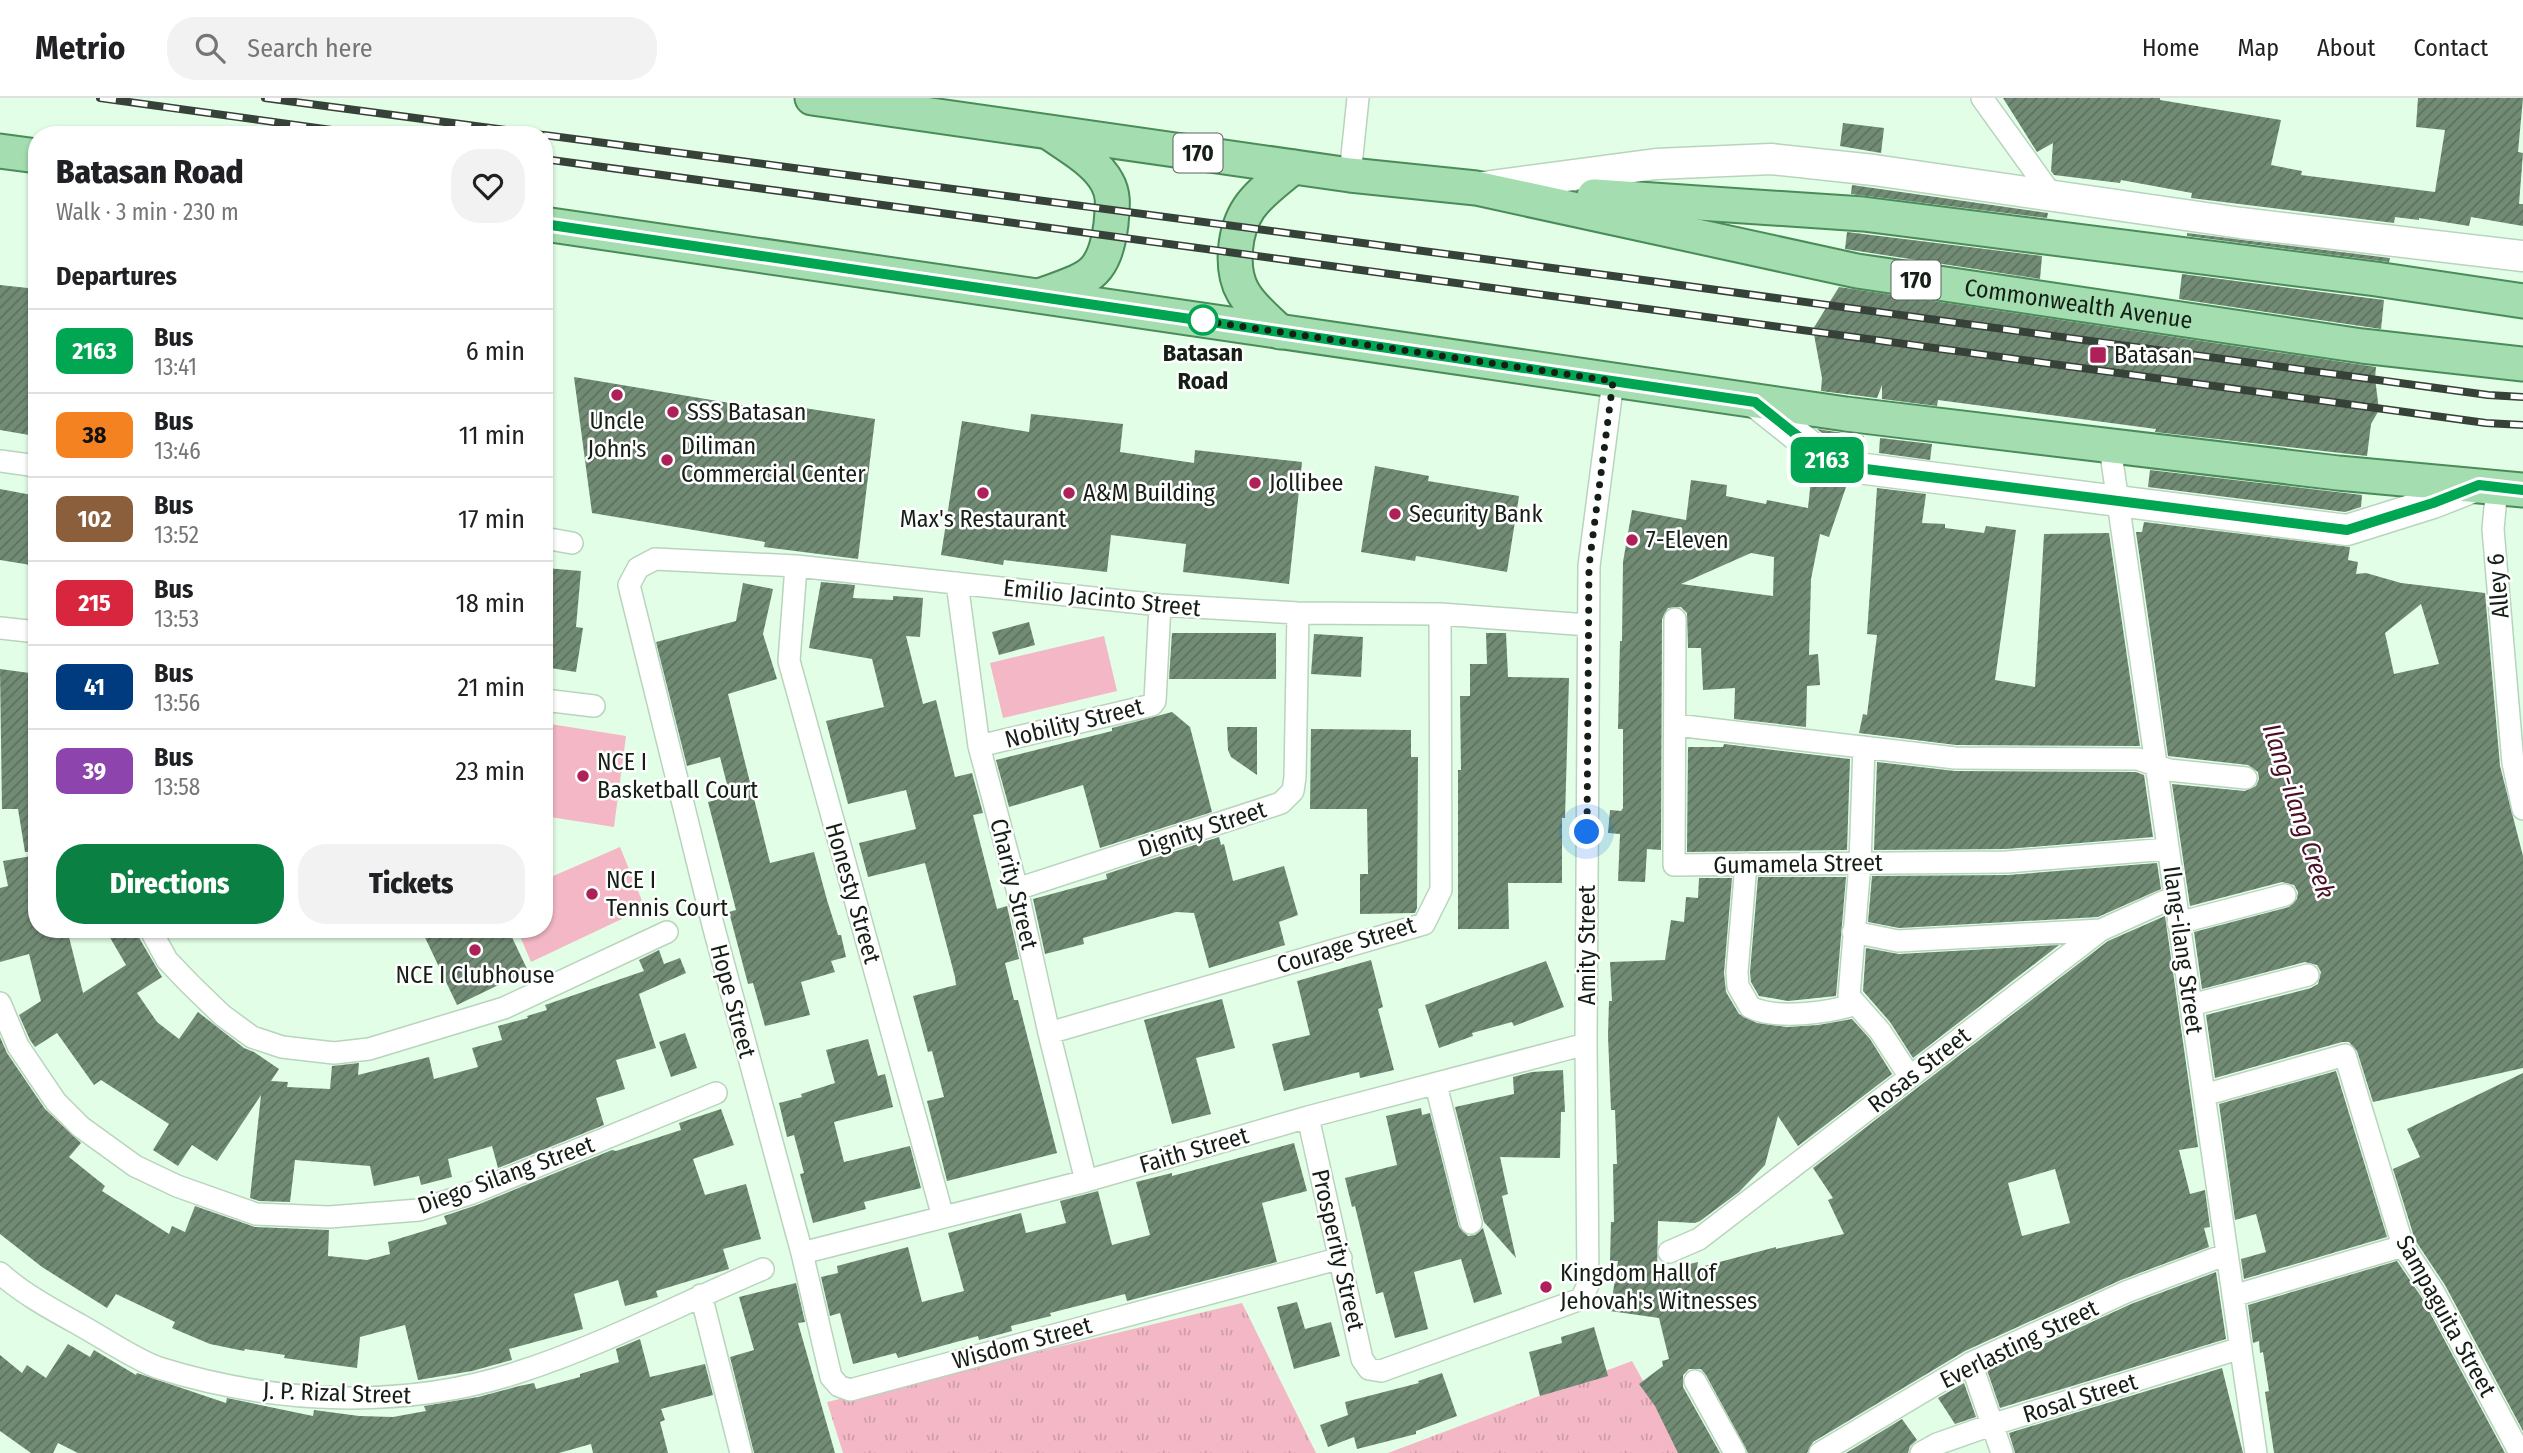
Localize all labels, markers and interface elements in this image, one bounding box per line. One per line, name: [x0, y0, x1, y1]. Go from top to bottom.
search box: [167, 17, 657, 80]
text: Metrio: [35, 28, 125, 68]
icon: search: [191, 29, 229, 67]
text: Search here: [247, 33, 373, 64]
text: Home: [2142, 34, 2199, 62]
text: Map: [2237, 34, 2279, 62]
text: About: [2317, 34, 2375, 62]
text: Contact: [2413, 34, 2488, 62]
road number: 170: [1174, 134, 1222, 172]
button: heart: [451, 149, 525, 223]
text: Batasan Road: [56, 152, 244, 192]
text: Walk · 3 min · 230 m: [56, 198, 239, 226]
road number: 170: [1892, 260, 1940, 300]
text: Departures: [56, 261, 177, 292]
street label: Commonwealth Avenue: [1963, 273, 2194, 335]
marker: Batasan Road: [1188, 305, 1218, 335]
text: Bus: [154, 322, 193, 353]
text: 6 min: [466, 336, 525, 367]
text: 2163: [72, 337, 117, 365]
place label: Batasan Road: [1163, 339, 1243, 395]
place label: Batasan: [2114, 341, 2193, 369]
marker: Batasan: [2088, 345, 2108, 365]
text: 13:41: [154, 353, 197, 381]
marker: Uncle John's: [609, 387, 625, 403]
place label: SSS Batasan: [687, 398, 806, 426]
marker: SSS Batasan: [665, 404, 681, 420]
text: Bus: [154, 406, 193, 437]
place label: Uncle John's: [587, 407, 647, 463]
text: 11 min: [459, 420, 525, 451]
text: 38: [82, 421, 107, 449]
place label: Diliman Commercial Center: [681, 432, 866, 488]
text: 13:46: [154, 437, 201, 465]
line badge: 2163: [1778, 437, 1876, 483]
text: 2163: [1805, 446, 1849, 474]
marker: Diliman Commercial Center: [659, 452, 675, 468]
place label: Jollibee: [1269, 469, 1343, 497]
marker: Jollibee: [1247, 475, 1263, 491]
place label: A&M Building: [1083, 479, 1216, 507]
marker: Max's Restaurant: [975, 485, 991, 501]
marker: A&M Building: [1061, 485, 1077, 501]
text: Bus: [154, 490, 193, 521]
place label: Security Bank: [1409, 500, 1543, 528]
text: 17 min: [458, 504, 525, 535]
text: 102: [77, 505, 112, 533]
place label: Max's Restaurant: [900, 505, 1066, 533]
marker: Security Bank: [1387, 506, 1403, 522]
text: 13:52: [154, 521, 199, 549]
place label: 7-Eleven: [1646, 526, 1729, 554]
marker: 7-Eleven: [1624, 532, 1640, 548]
street label: Alley 6: [2481, 552, 2515, 620]
text: Bus: [154, 574, 193, 605]
street label: Emilio Jacinto Street: [1002, 574, 1202, 622]
text: 18 min: [456, 588, 525, 619]
text: 215: [78, 589, 111, 617]
text: 13:53: [154, 605, 199, 633]
text: Bus: [154, 658, 193, 689]
text: 21 min: [458, 672, 525, 703]
text: 41: [84, 673, 105, 701]
text: 13:56: [154, 689, 200, 717]
street label: Nobility Street: [1002, 692, 1146, 754]
water label: Ilang-ilang Creek: [2256, 720, 2341, 903]
text: Bus: [154, 742, 193, 773]
place label: NCE I Basketball Court: [597, 748, 758, 804]
text: 23 min: [456, 756, 525, 787]
text: 39: [83, 757, 106, 785]
marker: NCE I Basketball Court: [575, 768, 591, 784]
text: 13:58: [154, 773, 200, 801]
street label: Dignity Street: [1134, 795, 1270, 863]
your location: [1569, 814, 1604, 849]
street label: Charity Street: [984, 816, 1044, 953]
street label: Honesty Street: [820, 819, 886, 967]
button: Directions: [56, 844, 284, 924]
button: Tickets: [298, 844, 525, 924]
street label: Gumamela Street: [1713, 849, 1883, 879]
street label: Ilang-ilang Street: [2157, 864, 2209, 1036]
place label: NCE I Tennis Court: [606, 866, 728, 922]
street label: Amity Street: [1573, 885, 1601, 1005]
marker: NCE I Tennis Court: [584, 886, 600, 902]
street label: Courage Street: [1273, 911, 1419, 979]
street label: Hope Street: [704, 941, 762, 1061]
marker: NCE I Clubhouse: [467, 942, 483, 958]
place label: NCE I Clubhouse: [395, 961, 555, 989]
street label: Rosas Street: [1862, 1021, 1976, 1119]
street label: Faith Street: [1136, 1121, 1252, 1179]
street label: Diego Silang Street: [414, 1130, 598, 1220]
street label: Prosperity Street: [1306, 1167, 1370, 1334]
street label: Sampaguita Street: [2390, 1231, 2502, 1402]
place label: Kingdom Hall of Jehovah's Witnesses: [1560, 1259, 1757, 1315]
marker: Kingdom Hall of Jehovah's Witnesses: [1538, 1279, 1554, 1295]
street label: Everlasting Street: [1936, 1294, 2103, 1394]
street label: Wisdom Street: [949, 1311, 1095, 1375]
street label: Rosal Street: [2020, 1367, 2141, 1429]
street label: J. P. Rizal Street: [262, 1376, 412, 1410]

